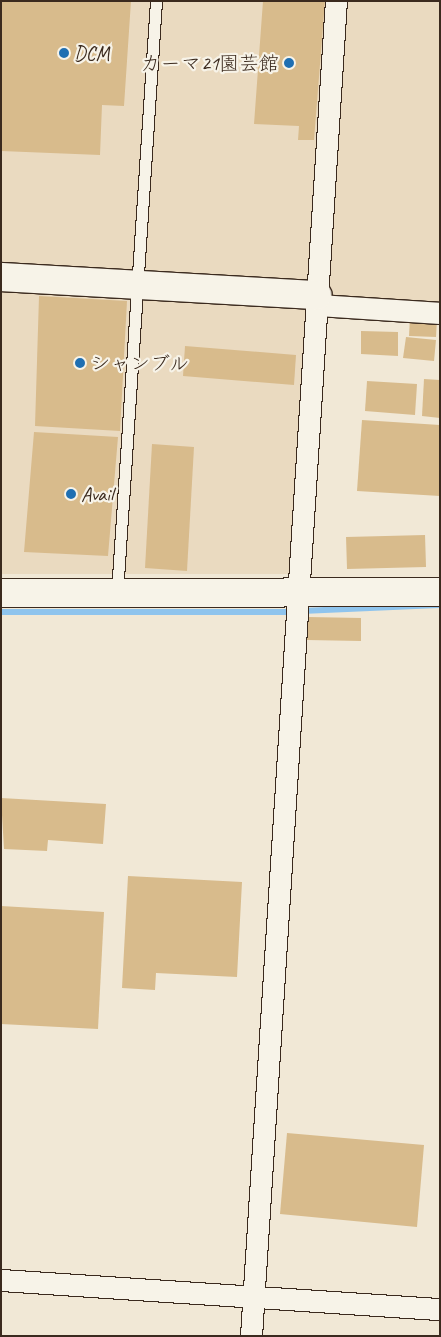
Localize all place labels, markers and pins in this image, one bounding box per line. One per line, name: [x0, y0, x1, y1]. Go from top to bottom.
place label: DCM: [74, 41, 110, 65]
marker: DCM: [58, 47, 70, 59]
place label: カーマ21園芸館: [141, 51, 279, 75]
marker: カーマ21園芸館: [283, 57, 295, 69]
place label: シャンブル: [90, 351, 190, 375]
marker: シャンブル: [74, 357, 86, 369]
place label: Avail: [81, 482, 113, 506]
marker: Avail: [65, 488, 77, 500]

